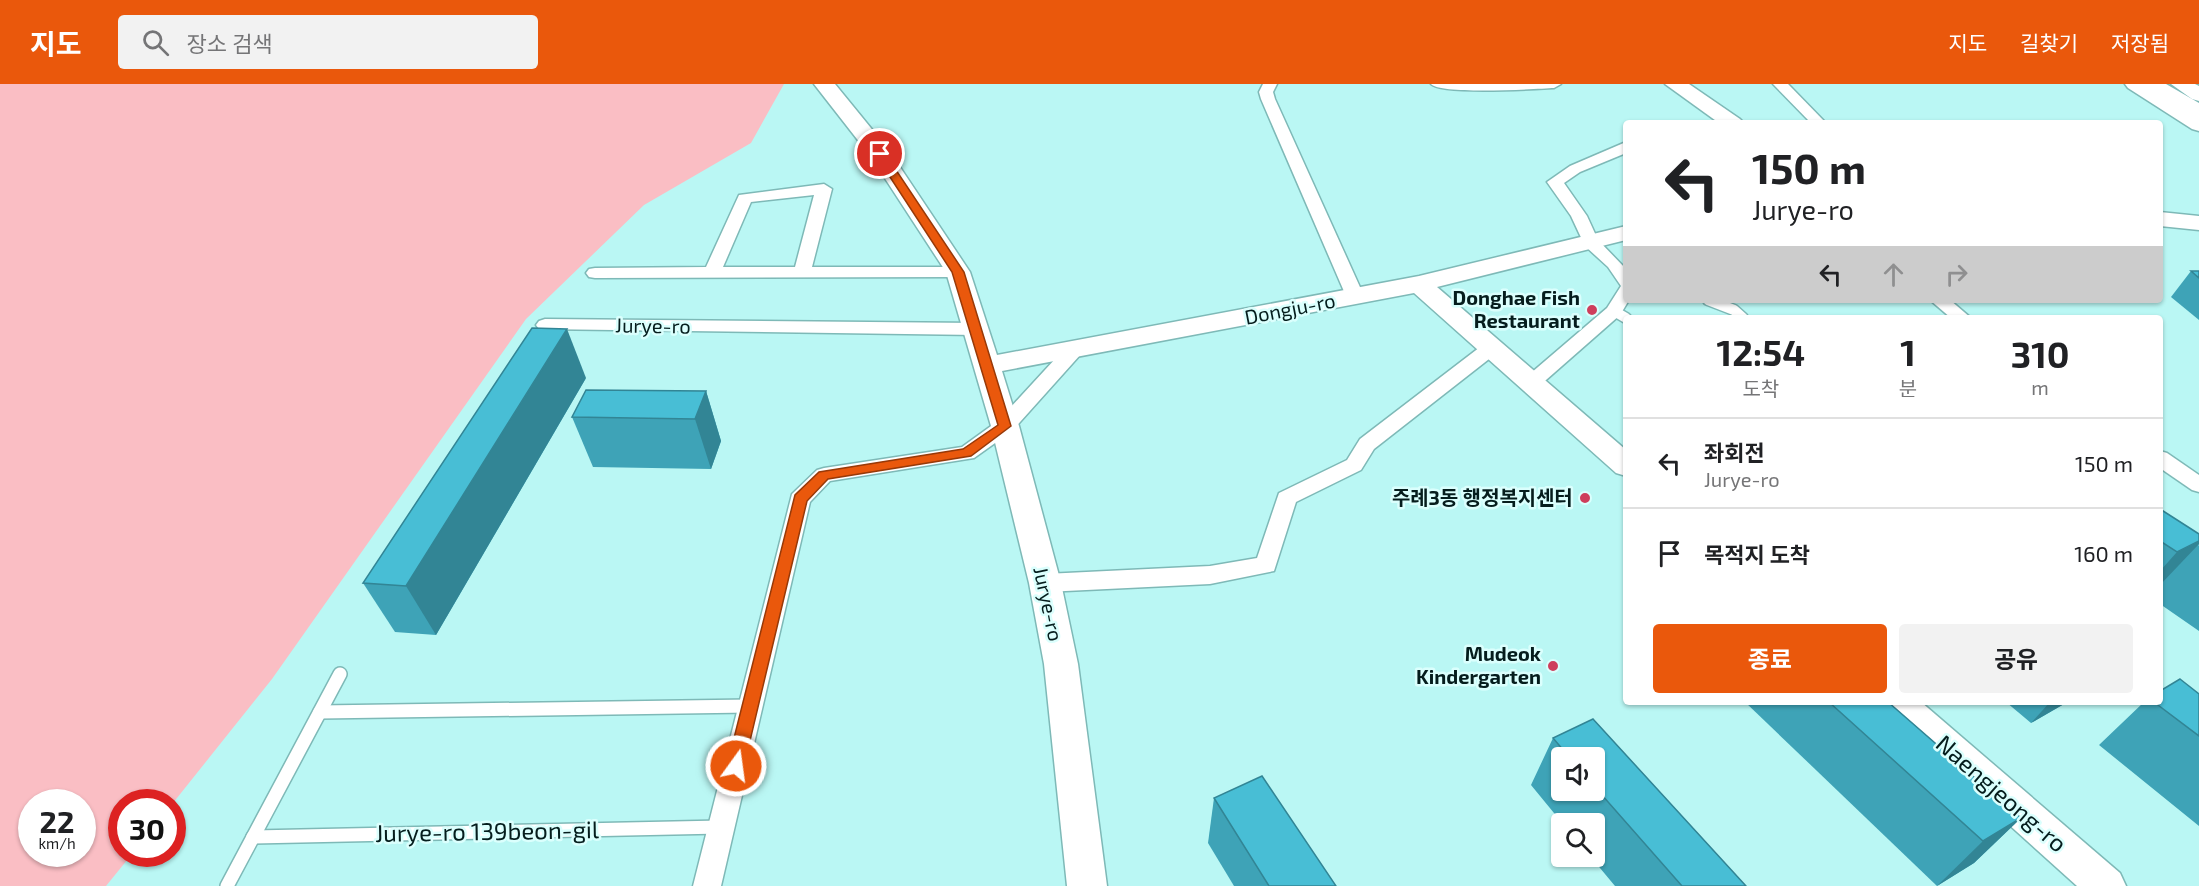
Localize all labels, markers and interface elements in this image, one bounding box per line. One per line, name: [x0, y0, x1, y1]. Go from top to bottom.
search box: [118, 15, 538, 69]
text: 지도: [30, 26, 82, 60]
icon: search: [139, 26, 172, 59]
text: 장소 검색: [187, 30, 272, 56]
text: 지도: [1948, 30, 1987, 55]
text: 길찾기: [2020, 30, 2078, 55]
text: 저장됨: [2111, 30, 2169, 55]
pin: [854, 128, 905, 179]
icon: arrive: [863, 137, 896, 170]
text: 150 m: [1752, 142, 1866, 192]
icon: left: [1653, 144, 1731, 222]
text: Jurye-ro: [1752, 193, 1854, 225]
icon: left: [1814, 258, 1847, 291]
icon: ahead: [1877, 258, 1910, 291]
icon: right: [1940, 258, 1973, 291]
place label: Donghae Fish Restaurant: [1453, 285, 1580, 332]
street label: Dongju-ro: [1242, 287, 1337, 329]
marker: Donghae Fish Restaurant: [1585, 303, 1599, 317]
street label: Jurye-ro: [615, 312, 691, 338]
text: 12:54: [1717, 330, 1805, 373]
text: 1: [1900, 330, 1916, 373]
text: 310: [2011, 332, 2069, 375]
text: m: [2031, 375, 2049, 399]
text: 도착: [1742, 376, 1779, 400]
text: 분: [1899, 376, 1917, 400]
text: 좌회전: [1704, 439, 1765, 465]
icon: left: [1653, 447, 1686, 480]
text: 150 m: [2075, 450, 2133, 476]
text: Jurye-ro: [1704, 467, 1780, 491]
place label: 주례3동 행정복지센터: [1392, 485, 1573, 509]
marker: 주례3동 행정복지센터: [1578, 491, 1592, 505]
icon: arrive: [1653, 537, 1686, 570]
text: 160 m: [2074, 540, 2133, 566]
text: 목적지 도착: [1704, 541, 1810, 567]
street label: Jurye-ro: [1029, 564, 1069, 643]
button: 종료: [1653, 624, 1887, 693]
button: 공유: [1899, 624, 2133, 693]
place label: Mudeok Kindergarten: [1416, 641, 1542, 688]
marker: Mudeok Kindergarten: [1546, 659, 1560, 673]
street label: Naengjeong-ro: [1931, 728, 2073, 858]
position arrow: [704, 734, 768, 798]
map controls: [1551, 747, 1605, 867]
button: sound: [1551, 747, 1605, 801]
speed limit sign: 30: [108, 789, 186, 867]
text: 22: [40, 803, 74, 839]
button: search: [1551, 813, 1605, 867]
street label: Jurye-ro 139beon-gil: [375, 814, 599, 847]
text: km/h: [38, 834, 76, 852]

